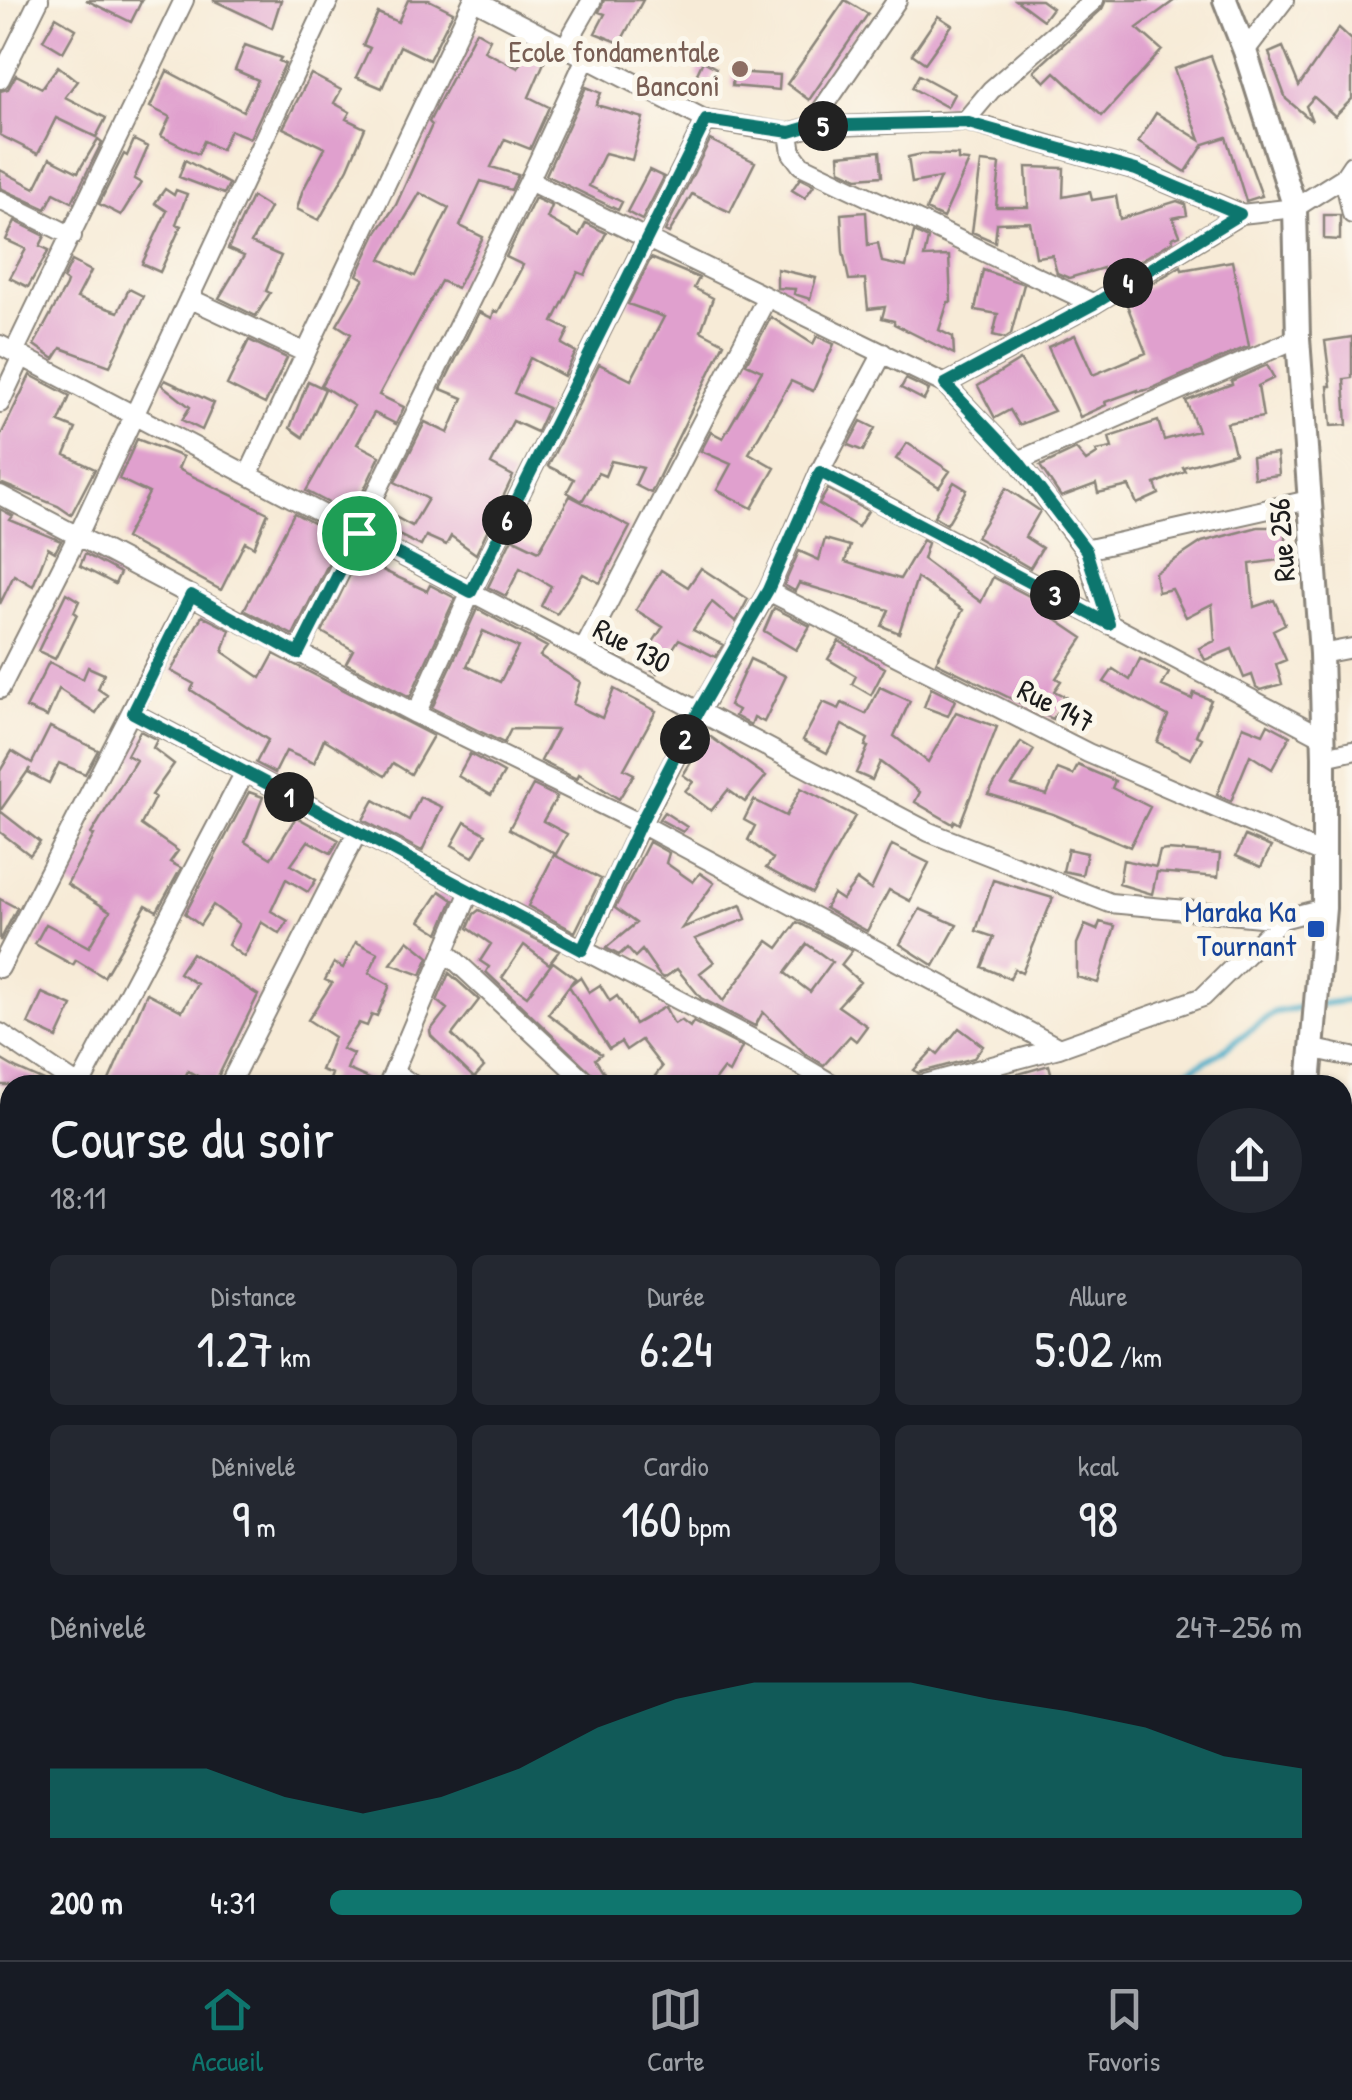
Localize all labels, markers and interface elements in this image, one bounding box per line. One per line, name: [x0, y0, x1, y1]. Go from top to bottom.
place label: Ecole fondamentale Banconi: [508, 31, 720, 105]
marker: Ecole fondamentale Banconi: [729, 58, 751, 80]
pin: 5: [798, 101, 848, 151]
text: 5: [817, 107, 829, 145]
pin: 4: [1103, 258, 1153, 308]
text: 4: [1123, 264, 1133, 302]
pin: [317, 491, 402, 576]
pin: 6: [482, 495, 532, 545]
street label: Rue 256: [1258, 497, 1304, 583]
text: 6: [501, 501, 513, 539]
icon: arrive: [332, 506, 387, 561]
pin: 3: [1030, 570, 1080, 620]
text: 3: [1049, 576, 1061, 614]
street label: Rue 130: [587, 608, 678, 682]
street label: Rue 147: [1011, 669, 1102, 741]
pin: 2: [660, 714, 710, 764]
text: 2: [678, 720, 692, 758]
pin: 1: [264, 772, 314, 822]
text: 1: [284, 778, 294, 816]
place label: Maraka Ka Tournant: [1185, 891, 1297, 965]
marker: Maraka Ka Tournant: [1305, 918, 1327, 940]
text: Course du soir: [50, 1101, 334, 1175]
button: share: [1197, 1108, 1302, 1213]
text: 18:11: [50, 1176, 106, 1219]
text: Distance: [211, 1277, 296, 1315]
text: Durée: [647, 1277, 705, 1315]
text: Allure: [1069, 1277, 1128, 1315]
text: 1.27: [197, 1315, 274, 1383]
text: 6:24: [639, 1315, 713, 1383]
text: 5:02: [1035, 1315, 1113, 1383]
text: km: [274, 1338, 311, 1376]
text: /km: [1113, 1338, 1162, 1376]
text: Dénivelé: [212, 1447, 296, 1485]
text: Cardio: [643, 1447, 709, 1485]
text: kcal: [1078, 1447, 1119, 1485]
text: 9: [232, 1485, 250, 1553]
text: 160: [621, 1485, 682, 1553]
text: 98: [1078, 1485, 1118, 1553]
text: m: [250, 1508, 276, 1546]
text: bpm: [682, 1508, 731, 1546]
text: Dénivelé: [50, 1605, 146, 1648]
text: 247–256 m: [1175, 1605, 1302, 1648]
text: 200 m: [50, 1881, 123, 1924]
text: 4:31: [210, 1881, 255, 1924]
tab: Accueil: [192, 1982, 263, 2080]
tab: Carte: [647, 1982, 705, 2080]
tab: Favoris: [1088, 1982, 1160, 2080]

